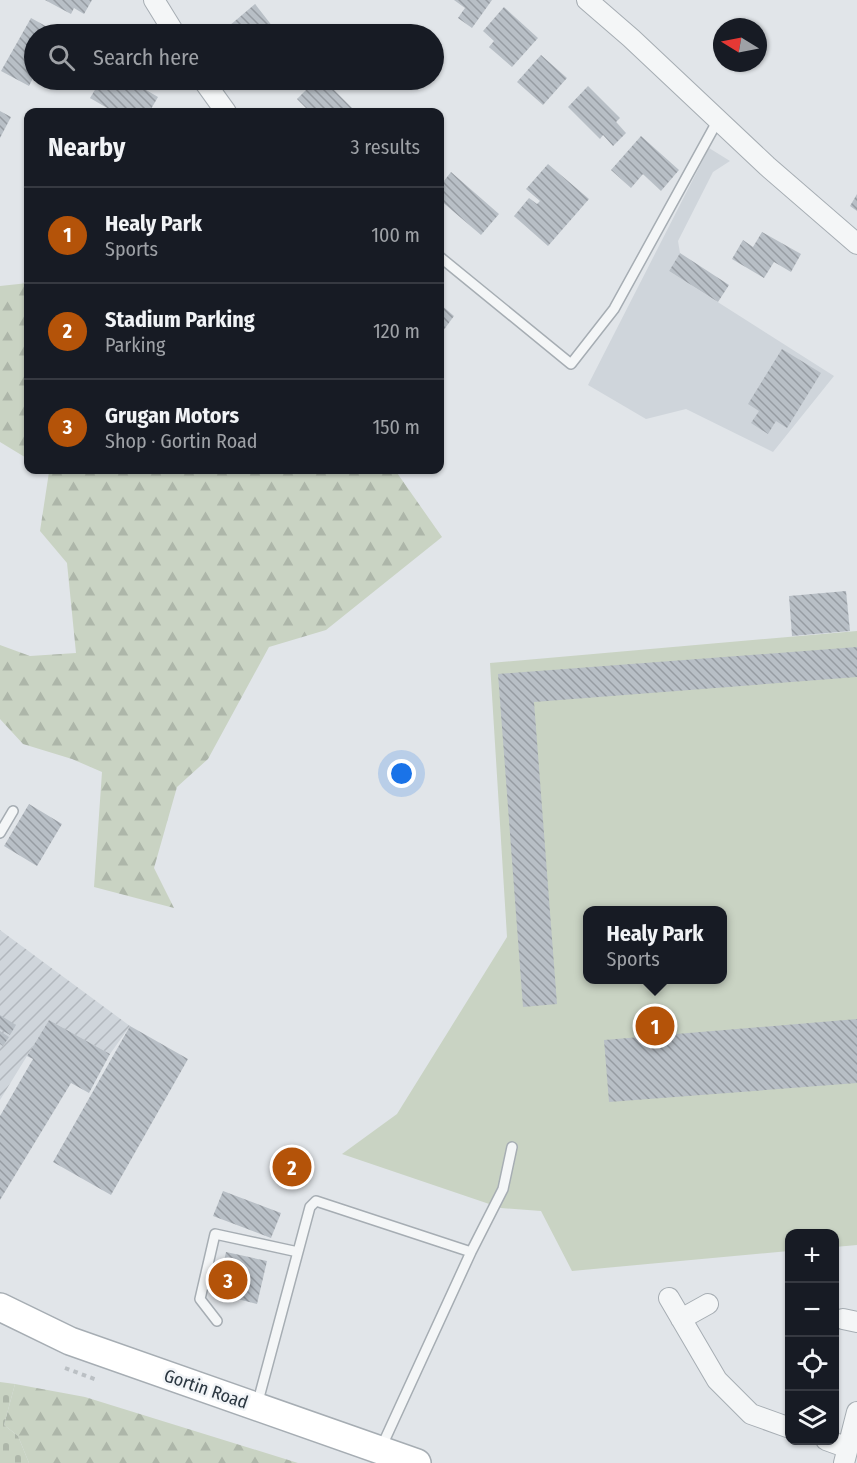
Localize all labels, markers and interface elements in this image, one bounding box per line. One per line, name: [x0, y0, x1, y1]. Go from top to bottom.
north arrow: [713, 18, 767, 72]
search box: [24, 24, 444, 90]
icon: search: [45, 41, 78, 74]
text: Search here: [93, 44, 199, 71]
text: Nearby: [48, 132, 125, 163]
text: 3 results: [351, 135, 420, 159]
text: Healy Park: [105, 210, 202, 237]
text: 1: [63, 223, 72, 247]
text: 100 m: [371, 223, 420, 247]
text: Sports: [105, 237, 158, 261]
text: Stadium Parking: [105, 306, 255, 333]
text: 2: [63, 319, 72, 343]
text: 120 m: [373, 319, 420, 343]
text: Parking: [105, 333, 166, 357]
text: Grugan Motors: [105, 402, 239, 429]
text: 3: [63, 415, 72, 439]
text: 150 m: [373, 415, 420, 439]
text: Shop · Gortin Road: [105, 429, 258, 453]
your location: [387, 759, 416, 788]
popup: [583, 906, 727, 984]
text: Healy Park: [607, 920, 703, 947]
text: Sports: [607, 947, 660, 971]
pin: 1: [636, 1004, 674, 1048]
pin: 2: [272, 1144, 312, 1190]
map controls: [785, 1229, 839, 1445]
button: +: [785, 1229, 839, 1283]
pin: 3: [208, 1258, 248, 1302]
button: −: [785, 1283, 839, 1337]
button: locate: [785, 1337, 839, 1391]
street label: Gortin Road: [161, 1364, 251, 1414]
button: layers: [785, 1391, 839, 1445]

